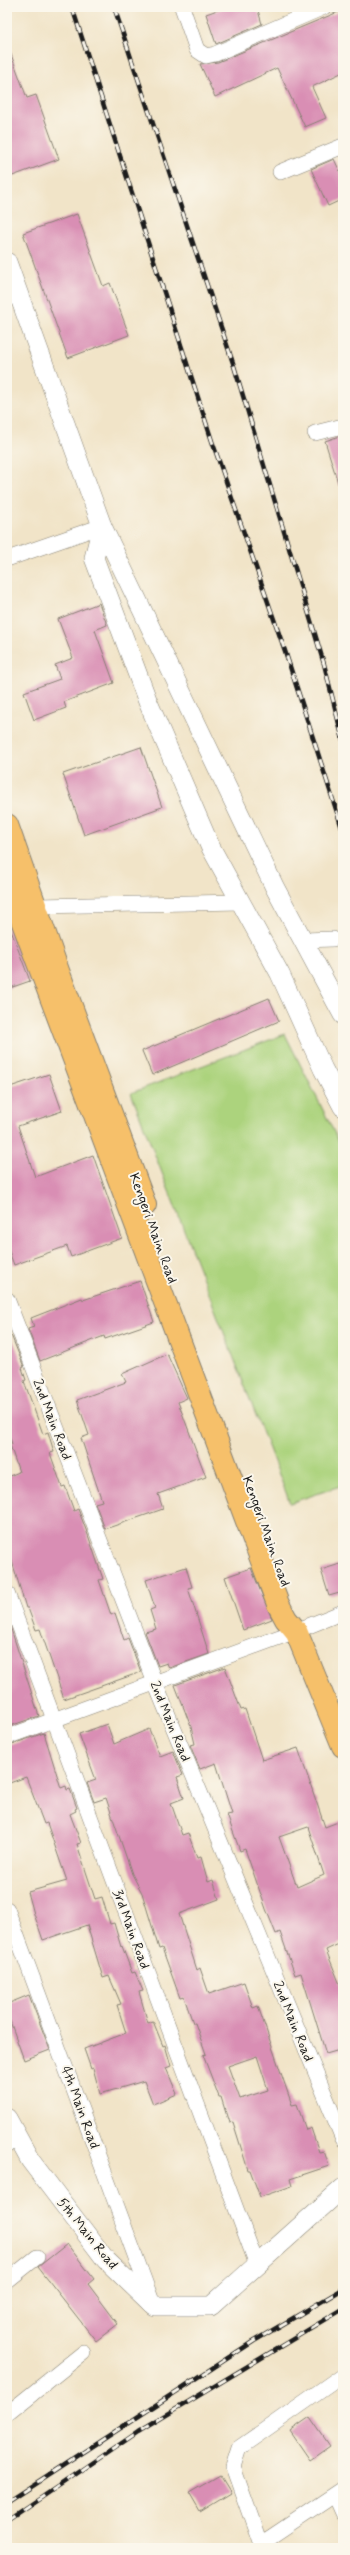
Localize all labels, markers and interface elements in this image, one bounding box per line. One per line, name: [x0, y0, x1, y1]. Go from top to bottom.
street label: Kengeri Main Road: [124, 1171, 181, 1286]
street label: 2nd Main Road: [28, 1376, 76, 1462]
street label: Kengeri Main Road: [237, 1474, 294, 1589]
street label: 2nd Main Road: [146, 1678, 194, 1764]
street label: 3rd Main Road: [108, 1887, 154, 1972]
street label: 2nd Main Road: [269, 1978, 317, 2064]
street label: 4th Main Road: [57, 2063, 103, 2151]
street label: 5th Main Road: [53, 2194, 122, 2273]

